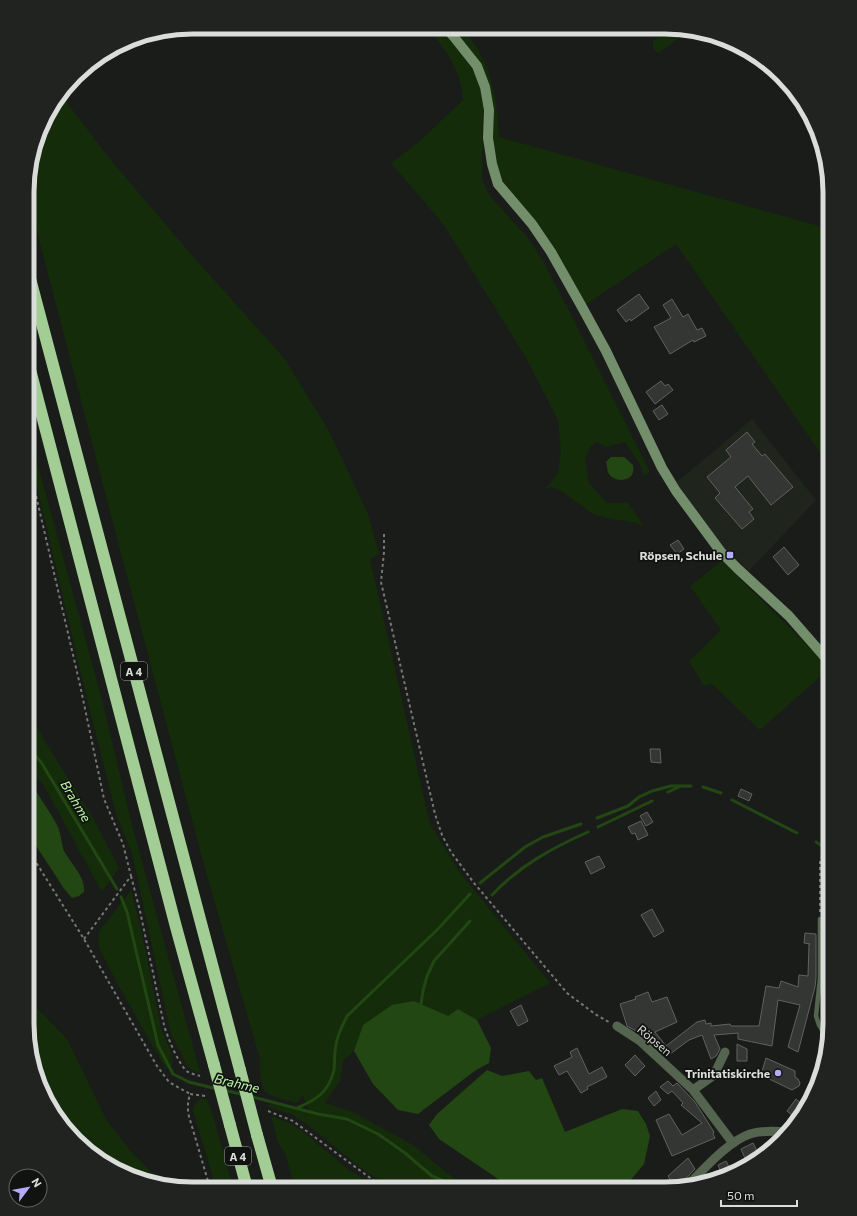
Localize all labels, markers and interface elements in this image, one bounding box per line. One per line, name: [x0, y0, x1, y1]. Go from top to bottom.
place label: Röpsen, Schule: [639, 548, 722, 562]
marker: Röpsen, Schule: [725, 550, 735, 560]
road number: A 4: [121, 662, 147, 680]
water label: Brahme: [57, 777, 95, 825]
street label: Röpsen: [635, 1022, 675, 1058]
place label: Trinitatiskirche: [685, 1066, 770, 1080]
marker: Trinitatiskirche: [773, 1068, 783, 1078]
water label: Brahme: [213, 1070, 261, 1096]
road number: A 4: [225, 1147, 251, 1165]
north arrow: [8, 1168, 48, 1208]
text: N: [29, 1175, 45, 1189]
scale bar: [721, 1182, 797, 1208]
text: 50 m: [727, 1188, 755, 1202]

